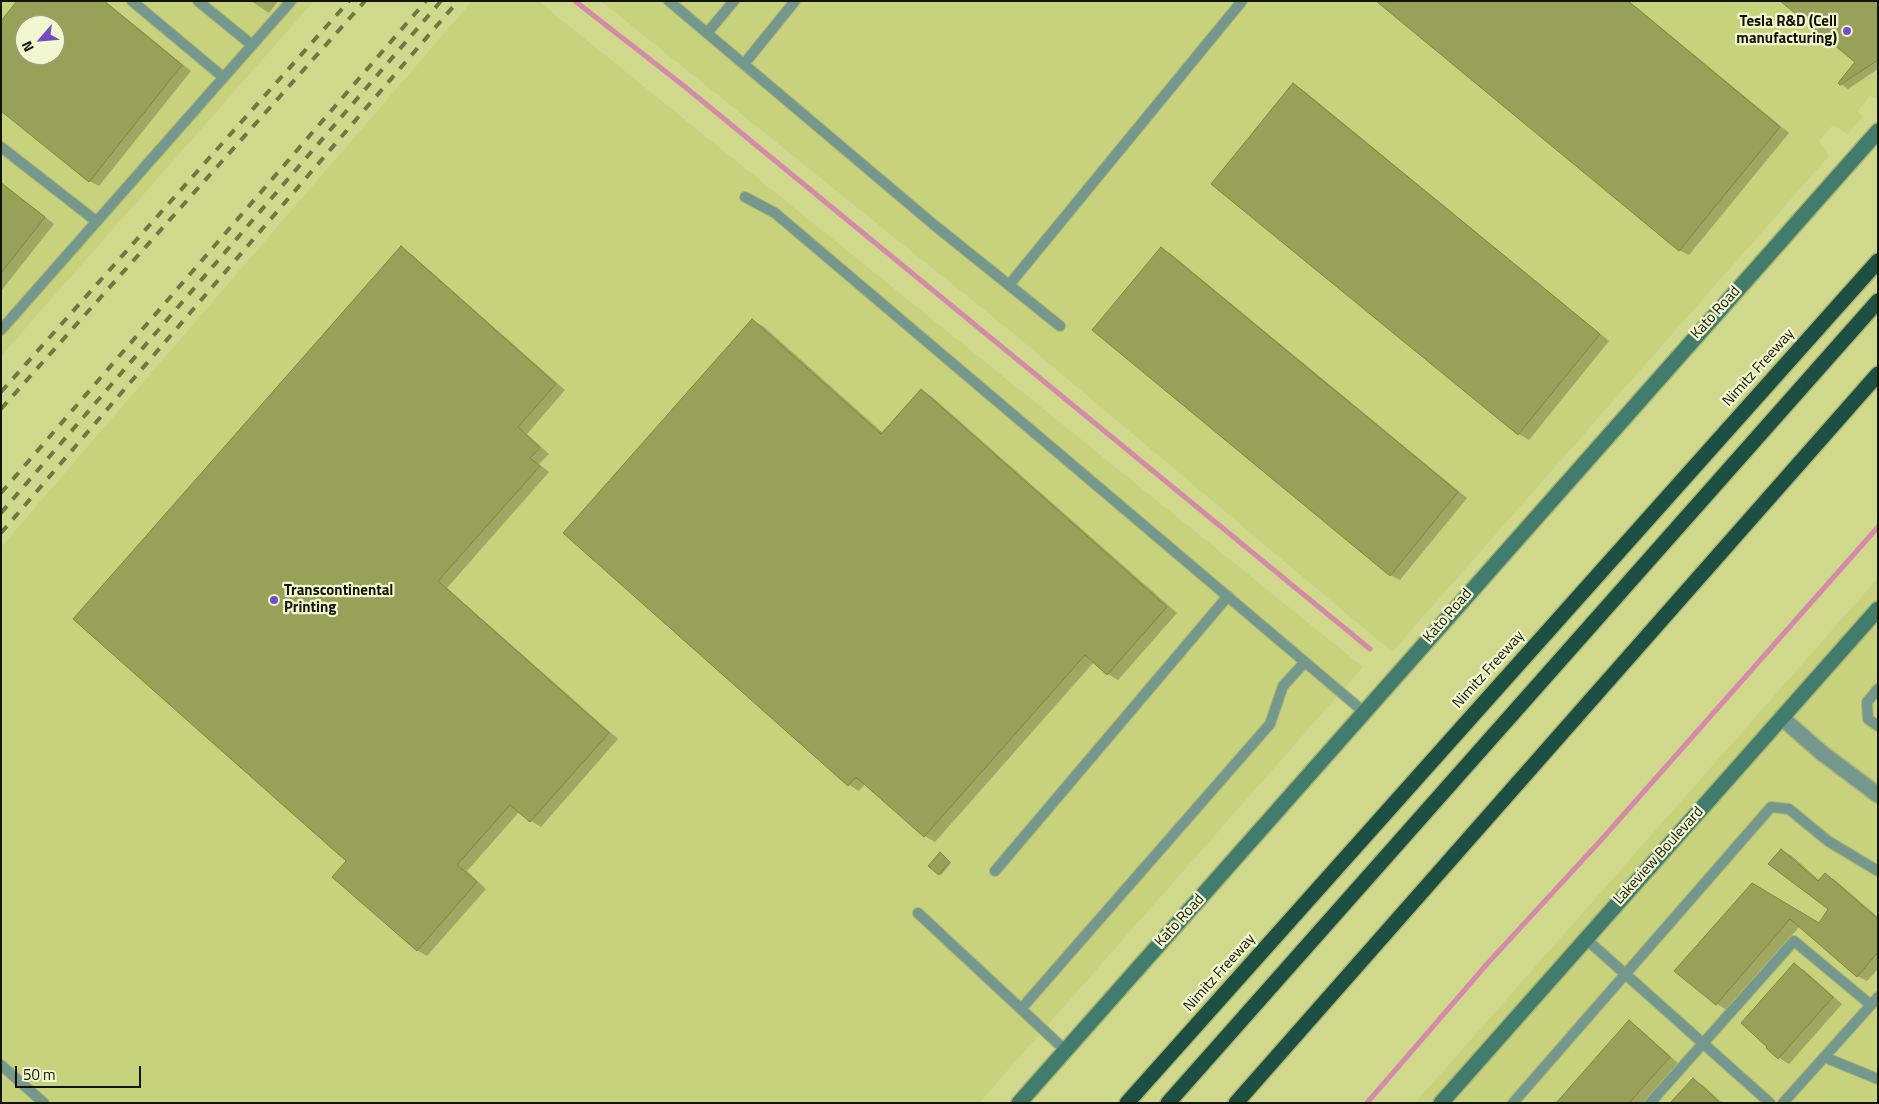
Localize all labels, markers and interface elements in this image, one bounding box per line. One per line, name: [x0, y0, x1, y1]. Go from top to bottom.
place label: Tesla R&D (Cell manufacturing): [1736, 13, 1837, 48]
north arrow: [15, 15, 65, 65]
marker: Tesla R&D (Cell manufacturing): [1841, 25, 1853, 37]
text: N: [16, 38, 39, 56]
street label: Kato Road: [1688, 283, 1744, 343]
street label: Nimitz Freeway: [1719, 325, 1799, 411]
place label: Transcontinental Printing: [284, 582, 393, 617]
street label: Kato Road: [1420, 586, 1476, 646]
marker: Transcontinental Printing: [268, 594, 280, 606]
street label: Nimitz Freeway: [1449, 627, 1529, 713]
street label: Lakeview Boulevard: [1610, 803, 1708, 909]
street label: Kato Road: [1152, 891, 1208, 951]
street label: Nimitz Freeway: [1180, 930, 1260, 1016]
scale bar: [18, 1056, 144, 1088]
text: 50 m: [23, 1063, 56, 1086]

